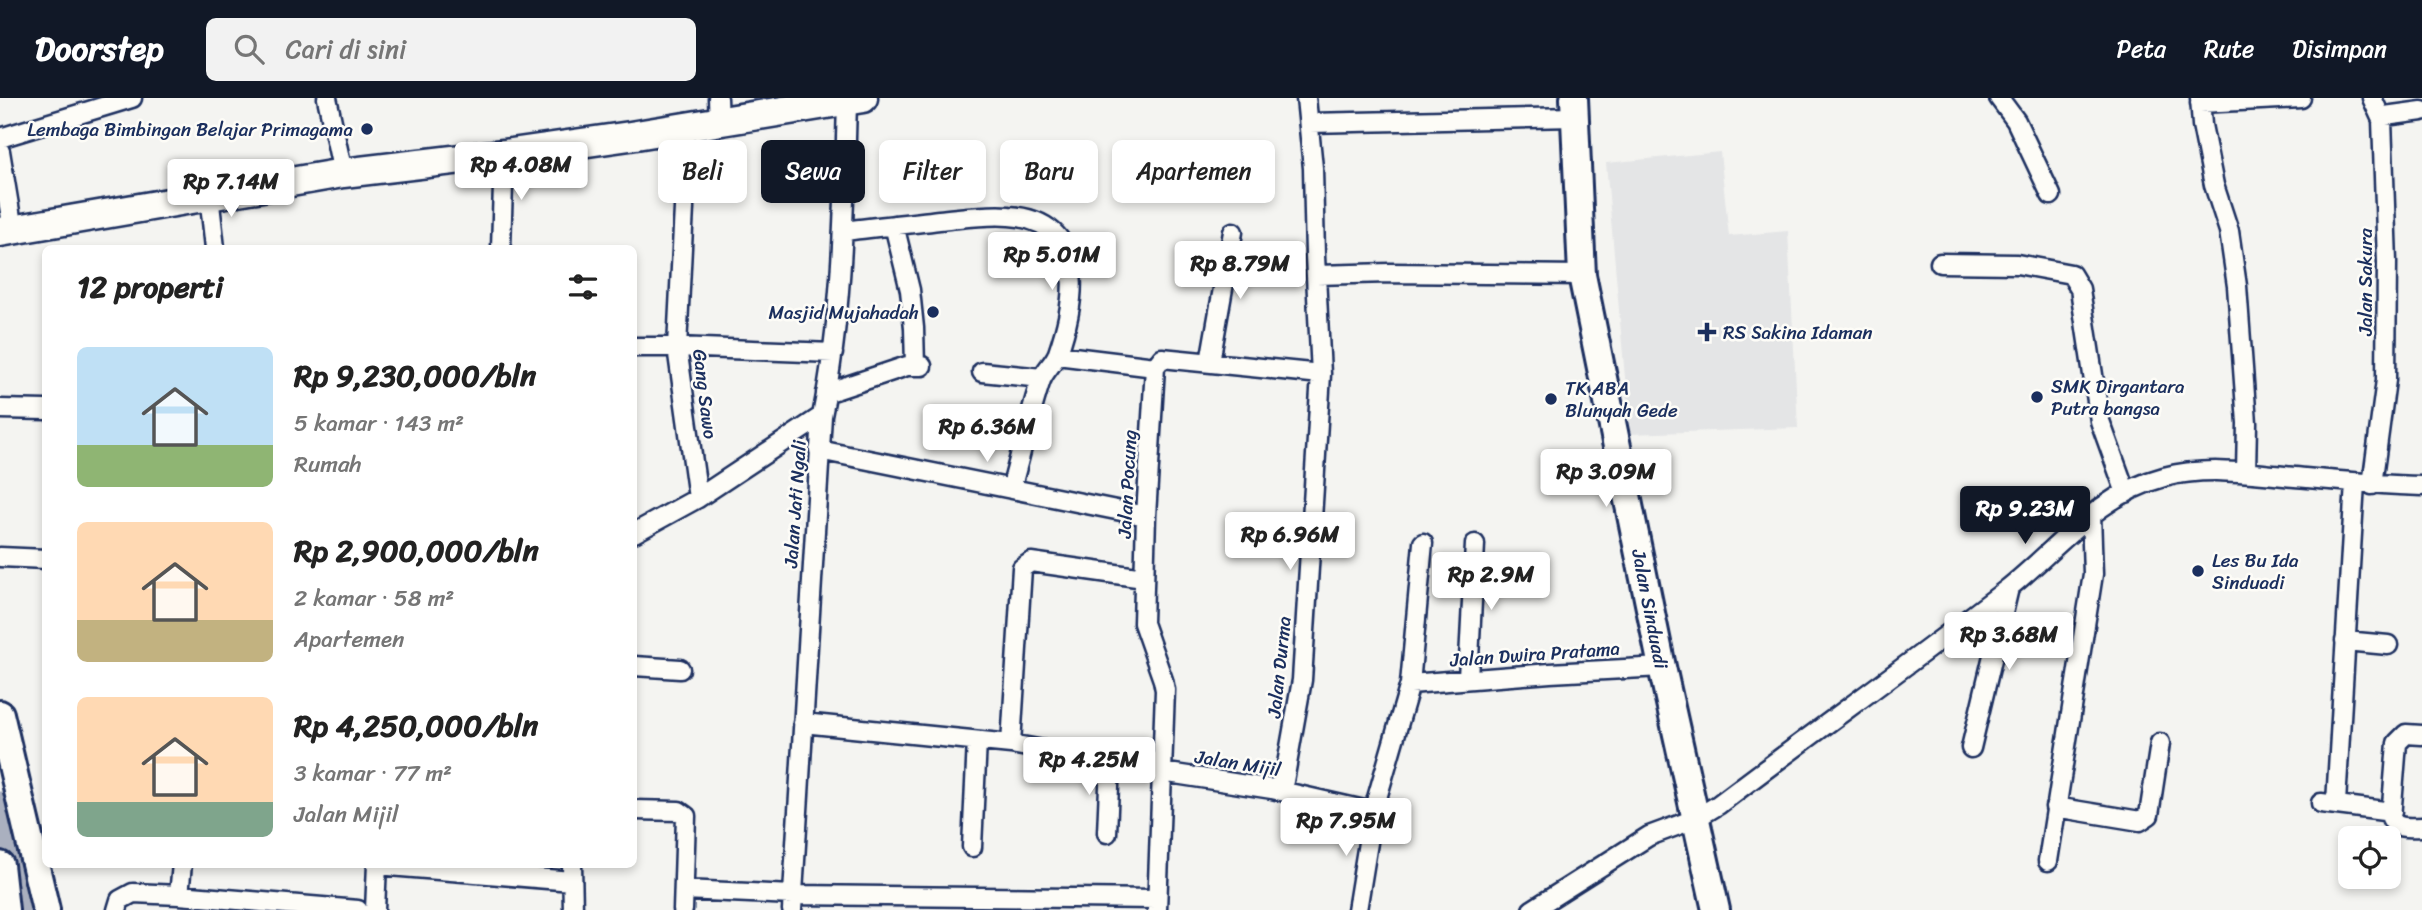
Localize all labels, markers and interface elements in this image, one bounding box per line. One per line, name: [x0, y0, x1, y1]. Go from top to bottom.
search box: [206, 18, 696, 81]
text: Doorstep: [35, 20, 164, 78]
text: Cari di sini: [286, 26, 406, 72]
text: Peta: [2117, 28, 2166, 70]
text: Rute: [2204, 28, 2254, 70]
text: Disimpan: [2292, 28, 2387, 70]
icon: search: [230, 30, 268, 68]
place label: Lembaga Bimbingan Belajar Primagama: [27, 113, 353, 146]
marker: Lembaga Bimbingan Belajar Primagama: [359, 121, 375, 137]
chip: Beli: [658, 140, 747, 203]
chip: Sewa: [761, 140, 865, 203]
chip: Filter: [879, 140, 986, 203]
chip: Baru: [1000, 140, 1098, 203]
chip: Apartemen: [1112, 140, 1275, 203]
pin: Rp 4.08M: [449, 142, 593, 202]
text: Rp 4.08M: [471, 144, 571, 185]
pin: Rp 7.14M: [159, 159, 303, 219]
text: Rp 7.14M: [183, 161, 279, 202]
street label: Jalan Sakura: [2349, 228, 2382, 337]
pin: Rp 5.01M: [980, 232, 1124, 292]
text: Rp 5.01M: [1004, 234, 1100, 275]
pin: Rp 8.79M: [1168, 242, 1312, 301]
text: Rp 8.79M: [1191, 243, 1289, 284]
text: 12 properti: [77, 260, 223, 314]
icon: filters: [564, 268, 602, 306]
place label: Masjid Mujahadah: [768, 296, 919, 329]
marker: Masjid Mujahadah: [925, 304, 941, 320]
place label: RS Sakina Idaman: [1723, 316, 1873, 349]
marker: RS Sakina Idaman: [1697, 322, 1717, 342]
street label: Gang Sawo: [683, 347, 727, 441]
text: Rp 9,230,000/bln: [294, 349, 536, 403]
place label: SMK Dirgantara Putra bangsa: [2051, 370, 2185, 425]
place label: TK ABA Blunyah Gede: [1565, 372, 1678, 427]
icon: home: [133, 375, 217, 459]
marker: SMK Dirgantara Putra bangsa: [2029, 389, 2045, 405]
marker: TK ABA Blunyah Gede: [1543, 391, 1559, 407]
text: 5 kamar · 143 m²: [294, 403, 464, 444]
pin: Rp 6.36M: [915, 404, 1059, 464]
text: Rp 6.36M: [939, 406, 1035, 447]
street label: Jalan Pocung: [1108, 428, 1146, 540]
street label: Jalan Jati Ngali: [774, 438, 816, 570]
text: Rumah: [294, 444, 362, 485]
pin: Rp 3.09M: [1534, 450, 1678, 509]
text: Rp 3.09M: [1556, 451, 1656, 492]
pin: Rp 9.23M: [1953, 486, 2097, 546]
text: Rp 9.23M: [1976, 488, 2074, 529]
pin: Rp 6.96M: [1218, 512, 1362, 572]
text: Rp 6.96M: [1241, 514, 1339, 555]
text: Rp 2,900,000/bln: [294, 524, 539, 578]
place label: Les Bu Ida Sinduadi: [2212, 544, 2299, 599]
street label: Jalan Sinduadi: [1622, 545, 1678, 672]
icon: home: [133, 550, 217, 634]
pin: Rp 2.9M: [1426, 552, 1556, 612]
text: Rp 2.9M: [1448, 554, 1534, 595]
marker: Les Bu Ida Sinduadi: [2190, 563, 2206, 579]
text: 2 kamar · 58 m²: [294, 578, 454, 619]
pin: Rp 3.68M: [1937, 612, 2081, 672]
street label: Jalan Durma: [1257, 614, 1301, 720]
text: Rp 3.68M: [1960, 614, 2058, 655]
text: Apartemen: [294, 619, 404, 660]
street label: Jalan Dwira Pratama: [1448, 632, 1621, 676]
text: Rp 4,250,000/bln: [294, 699, 538, 753]
icon: home: [133, 725, 217, 809]
pin: Rp 4.25M: [1017, 738, 1161, 797]
text: Rp 4.25M: [1039, 739, 1139, 780]
street label: Jalan Mijil: [1192, 740, 1284, 786]
text: 3 kamar · 77 m²: [294, 753, 452, 794]
text: Jalan Mijil: [294, 794, 398, 835]
pin: Rp 7.95M: [1274, 798, 1418, 858]
text: Rp 7.95M: [1296, 800, 1396, 841]
map controls: [2338, 826, 2401, 889]
button: locate: [2338, 826, 2401, 889]

